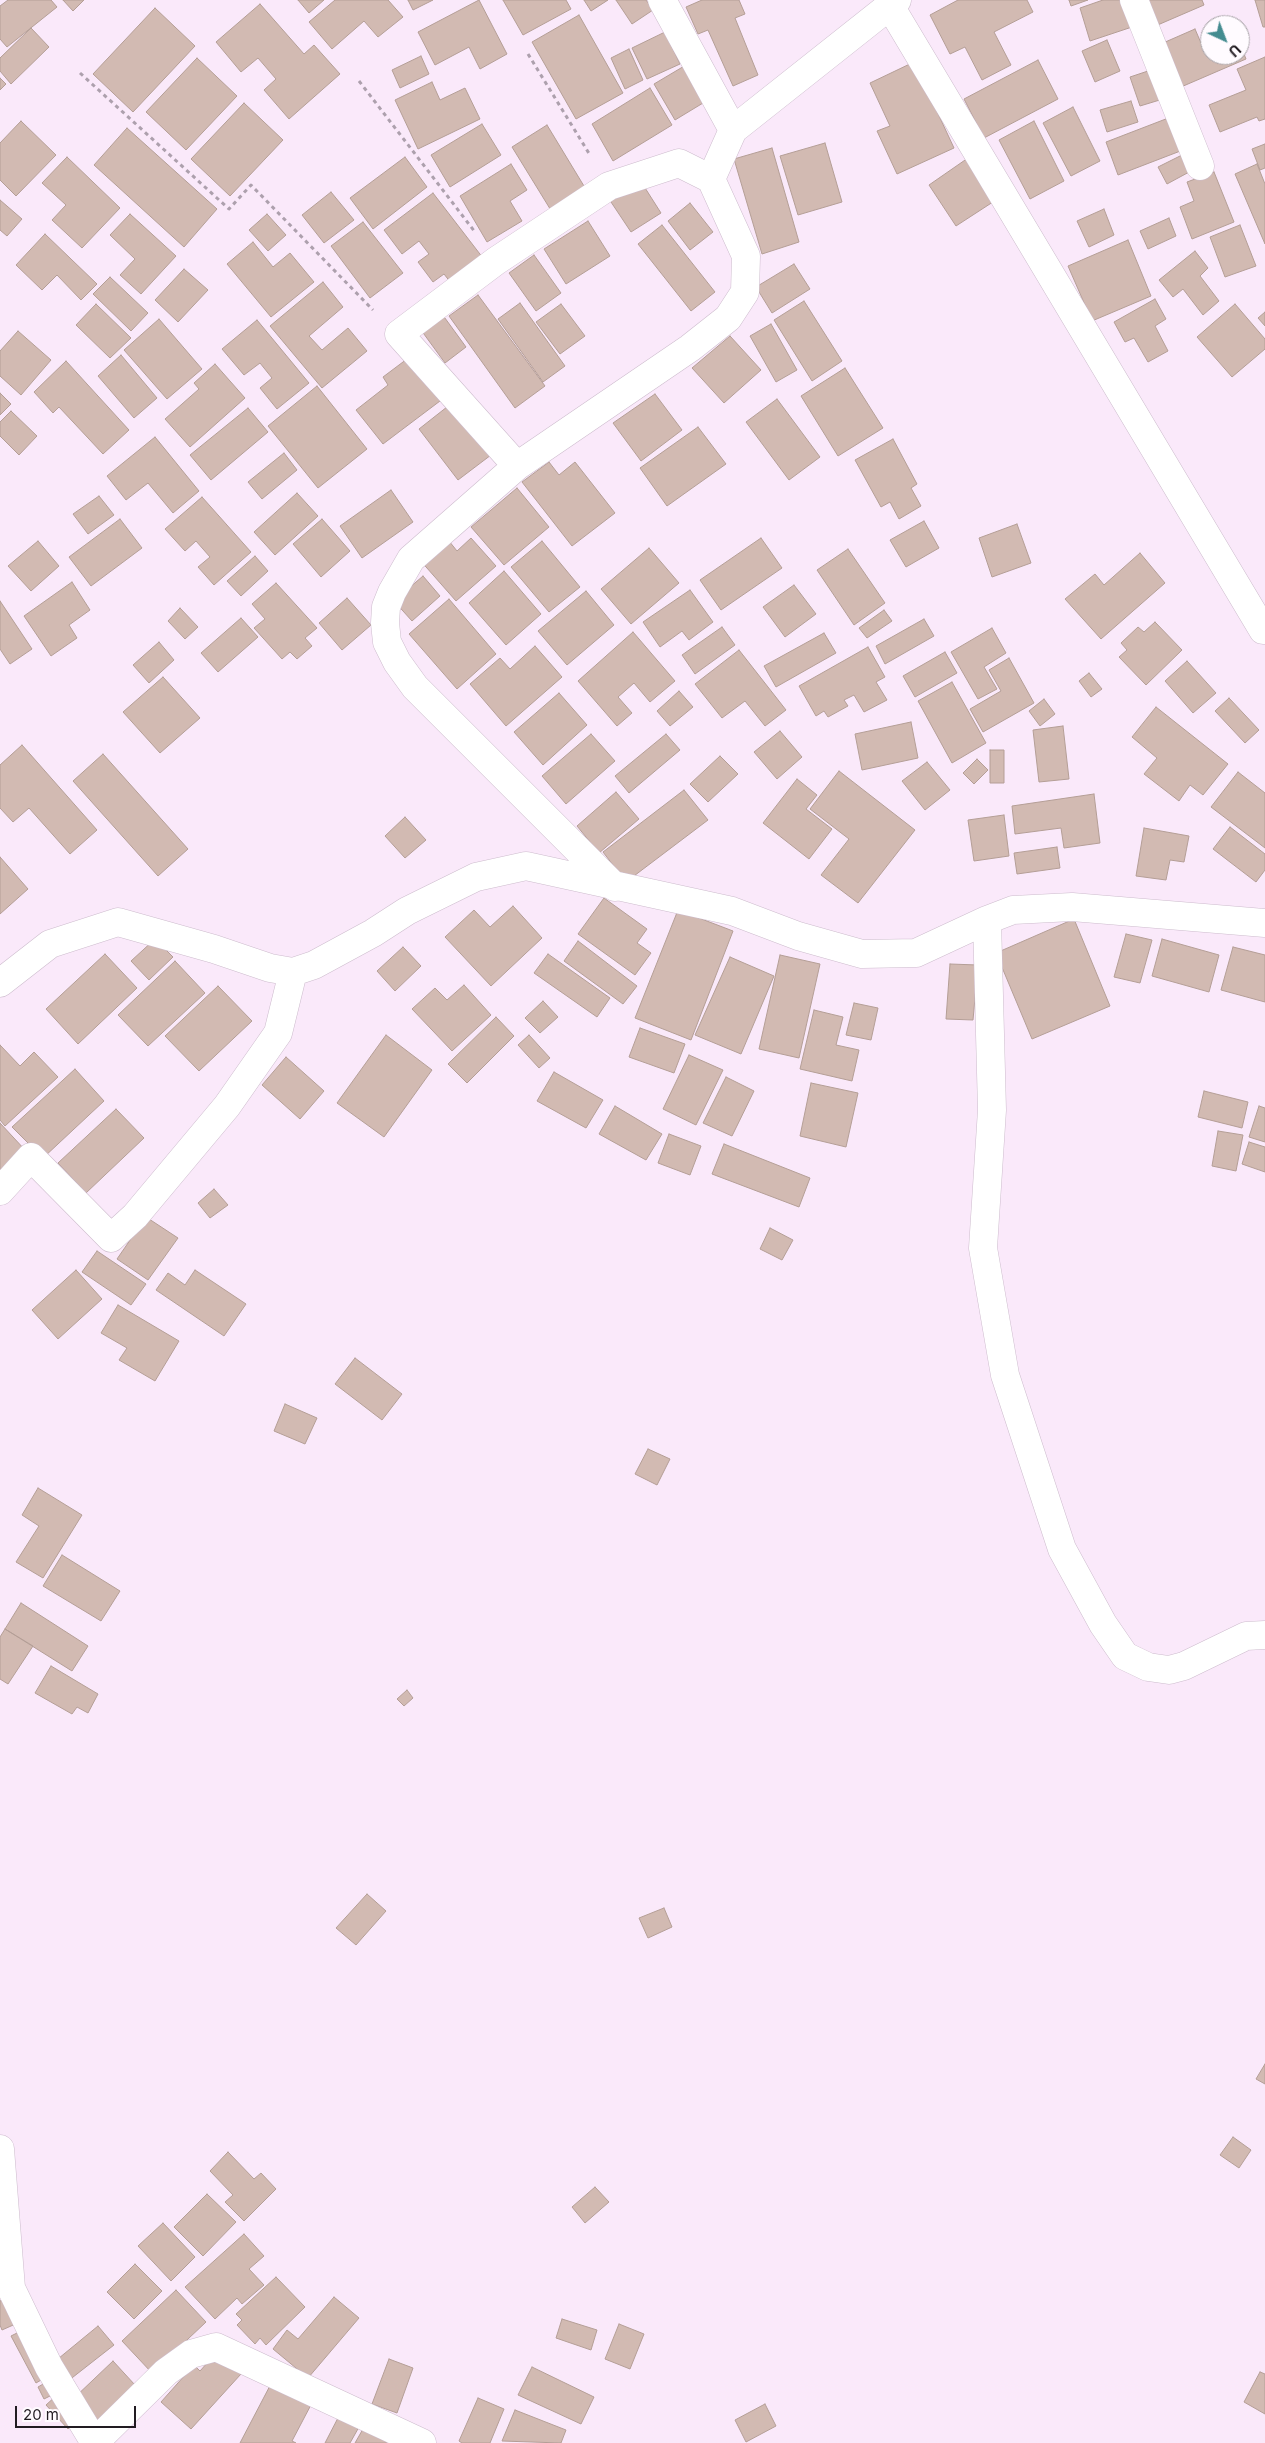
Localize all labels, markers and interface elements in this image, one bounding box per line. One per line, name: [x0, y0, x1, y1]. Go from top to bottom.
north arrow: [1200, 15, 1250, 65]
text: U: [1225, 41, 1244, 60]
scale bar: [18, 2396, 139, 2428]
text: 20 m: [23, 2405, 59, 2424]

